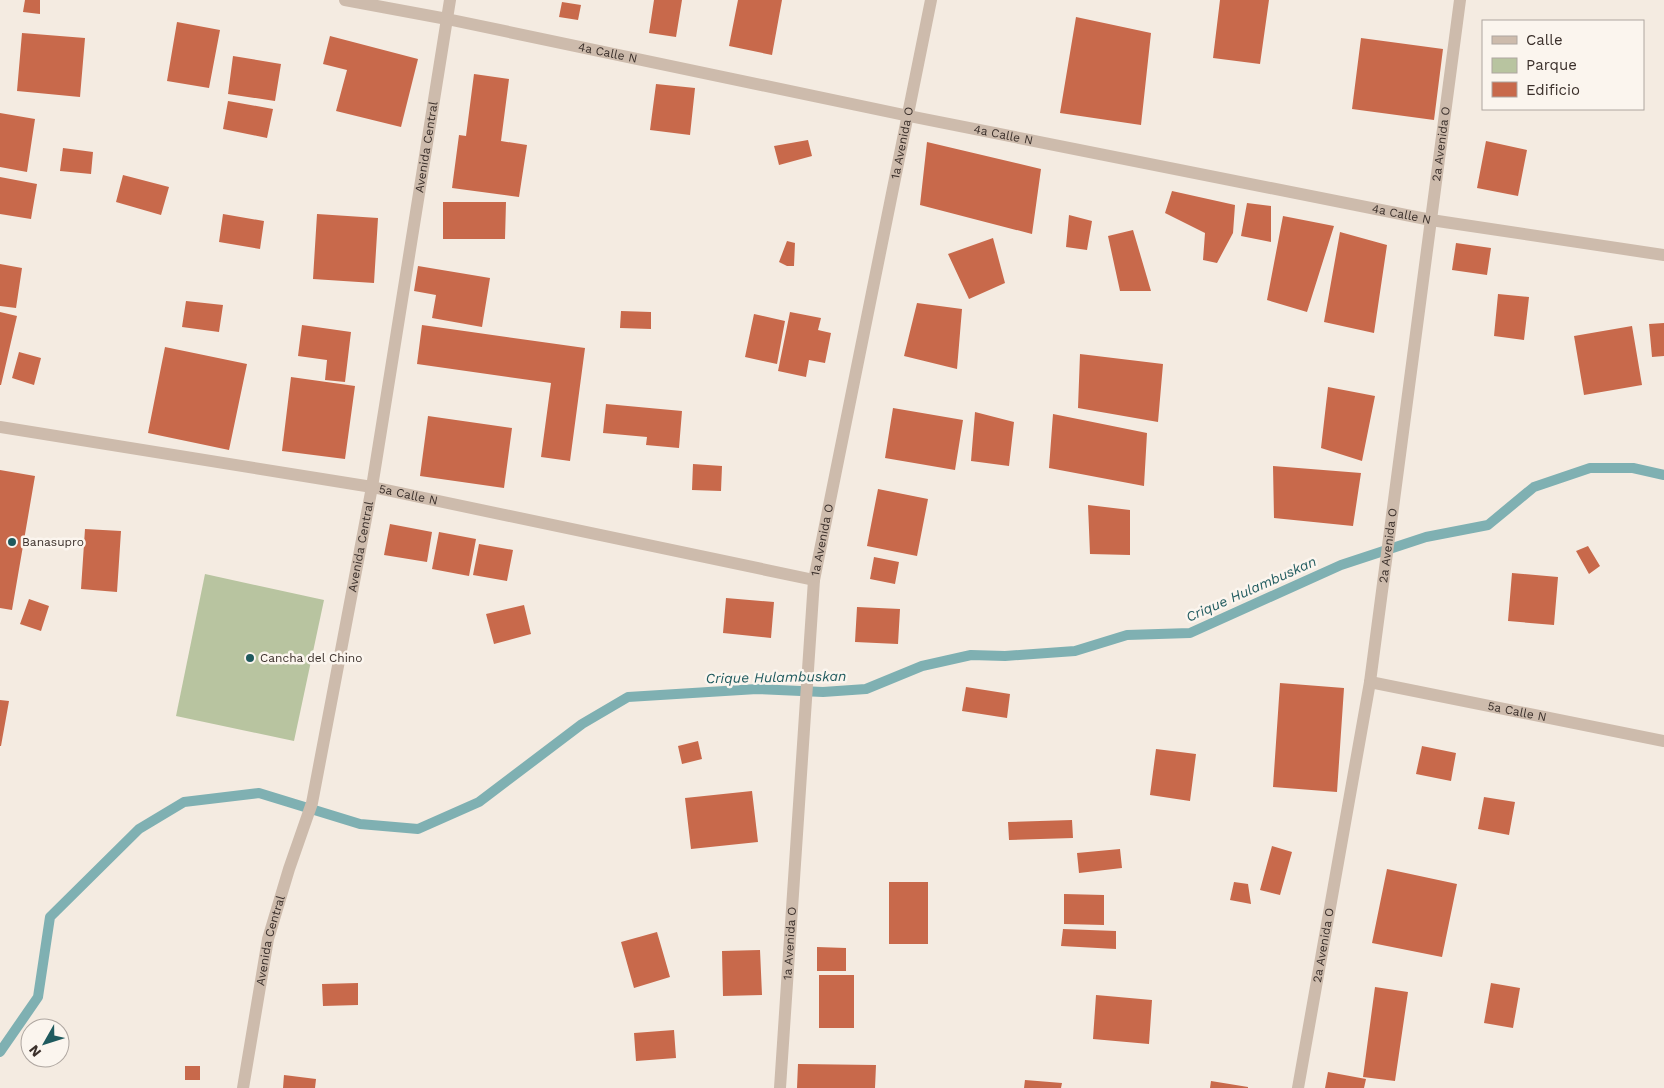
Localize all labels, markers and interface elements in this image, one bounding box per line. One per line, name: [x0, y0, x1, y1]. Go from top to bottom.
legend: [1482, 20, 1644, 110]
text: Calle: [1526, 31, 1563, 49]
street label: 4a Calle N: [577, 40, 639, 66]
text: Parque: [1526, 56, 1577, 74]
text: Edificio: [1526, 81, 1580, 99]
street label: Avenida Central: [412, 100, 441, 194]
street label: 1a Avenida O: [888, 106, 916, 180]
street label: 2a Avenida O: [1429, 106, 1453, 182]
street label: 4a Calle N: [972, 122, 1034, 148]
street label: 4a Calle N: [1371, 201, 1432, 227]
street label: 5a Calle N: [378, 482, 439, 508]
street label: Avenida Central: [345, 500, 376, 593]
street label: 1a Avenida O: [808, 503, 836, 577]
street label: 2a Avenida O: [1376, 507, 1400, 584]
place label: Banasupro: [22, 535, 84, 549]
marker: Banasupro: [6, 536, 18, 548]
water label: Crique Hulambuskan: [1183, 553, 1319, 625]
place label: Cancha del Chino: [260, 651, 362, 665]
marker: Cancha del Chino: [244, 652, 256, 664]
water label: Crique Hulambuskan: [705, 668, 847, 686]
street label: 5a Calle N: [1486, 699, 1548, 724]
street label: Avenida Central: [253, 894, 288, 987]
street label: 1a Avenida O: [780, 906, 799, 980]
street label: 2a Avenida O: [1310, 907, 1337, 984]
north arrow: [20, 1018, 70, 1068]
text: N: [25, 1042, 44, 1060]

